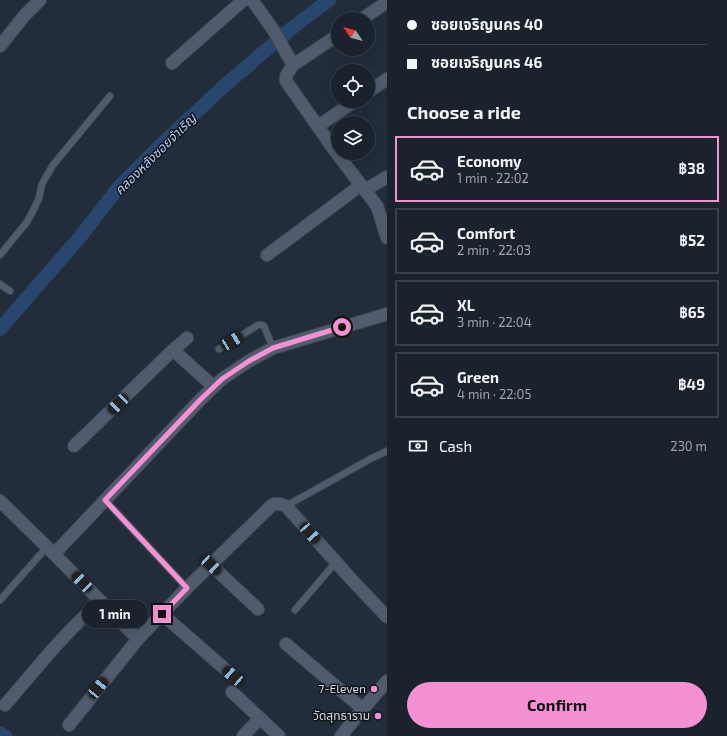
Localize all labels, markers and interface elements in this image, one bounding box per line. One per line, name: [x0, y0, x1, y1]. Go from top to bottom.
north arrow: [331, 12, 375, 56]
map controls: [331, 12, 375, 160]
text: ซอยเจริญนคร 40: [431, 15, 543, 33]
text: ซอยเจริญนคร 46: [431, 53, 542, 71]
button: locate: [331, 64, 375, 108]
text: Choose a ride: [407, 101, 521, 123]
water label: คลองหลังซอยจำเริญ: [111, 109, 200, 198]
button: layers: [331, 116, 375, 160]
icon: car: [409, 151, 445, 187]
text: Economy: [457, 152, 522, 170]
text: ฿38: [678, 159, 705, 177]
text: 1 min · 22:02: [457, 170, 529, 186]
icon: car: [409, 223, 445, 259]
text: Comfort: [457, 224, 515, 242]
text: ฿52: [679, 231, 705, 249]
text: 2 min · 22:03: [457, 242, 531, 258]
icon: car: [409, 295, 445, 331]
text: XL: [457, 296, 475, 314]
text: ฿65: [679, 303, 705, 321]
text: 3 min · 22:04: [457, 314, 532, 330]
route start: [333, 318, 351, 336]
car: [219, 330, 245, 352]
icon: car: [409, 367, 445, 403]
text: Green: [457, 368, 499, 386]
text: ฿49: [678, 375, 705, 393]
text: 4 min · 22:05: [457, 386, 531, 402]
car: [105, 391, 131, 417]
icon: cash: [407, 435, 429, 457]
text: Cash: [439, 437, 472, 455]
text: 230 m: [670, 438, 707, 454]
car: [298, 520, 322, 546]
car: [198, 552, 224, 578]
car: [69, 569, 95, 595]
callout: 1 min: [82, 600, 148, 628]
route end: [153, 605, 171, 623]
text: 1 min: [99, 606, 131, 622]
car: [220, 664, 246, 688]
car: [86, 675, 110, 701]
place label: 7-Eleven: [318, 681, 366, 695]
button: Confirm: [407, 682, 707, 728]
marker: 7-Eleven: [369, 684, 379, 694]
place label: วัดสุทธาราม: [313, 708, 370, 723]
marker: วัดสุทธาราม: [373, 711, 383, 721]

